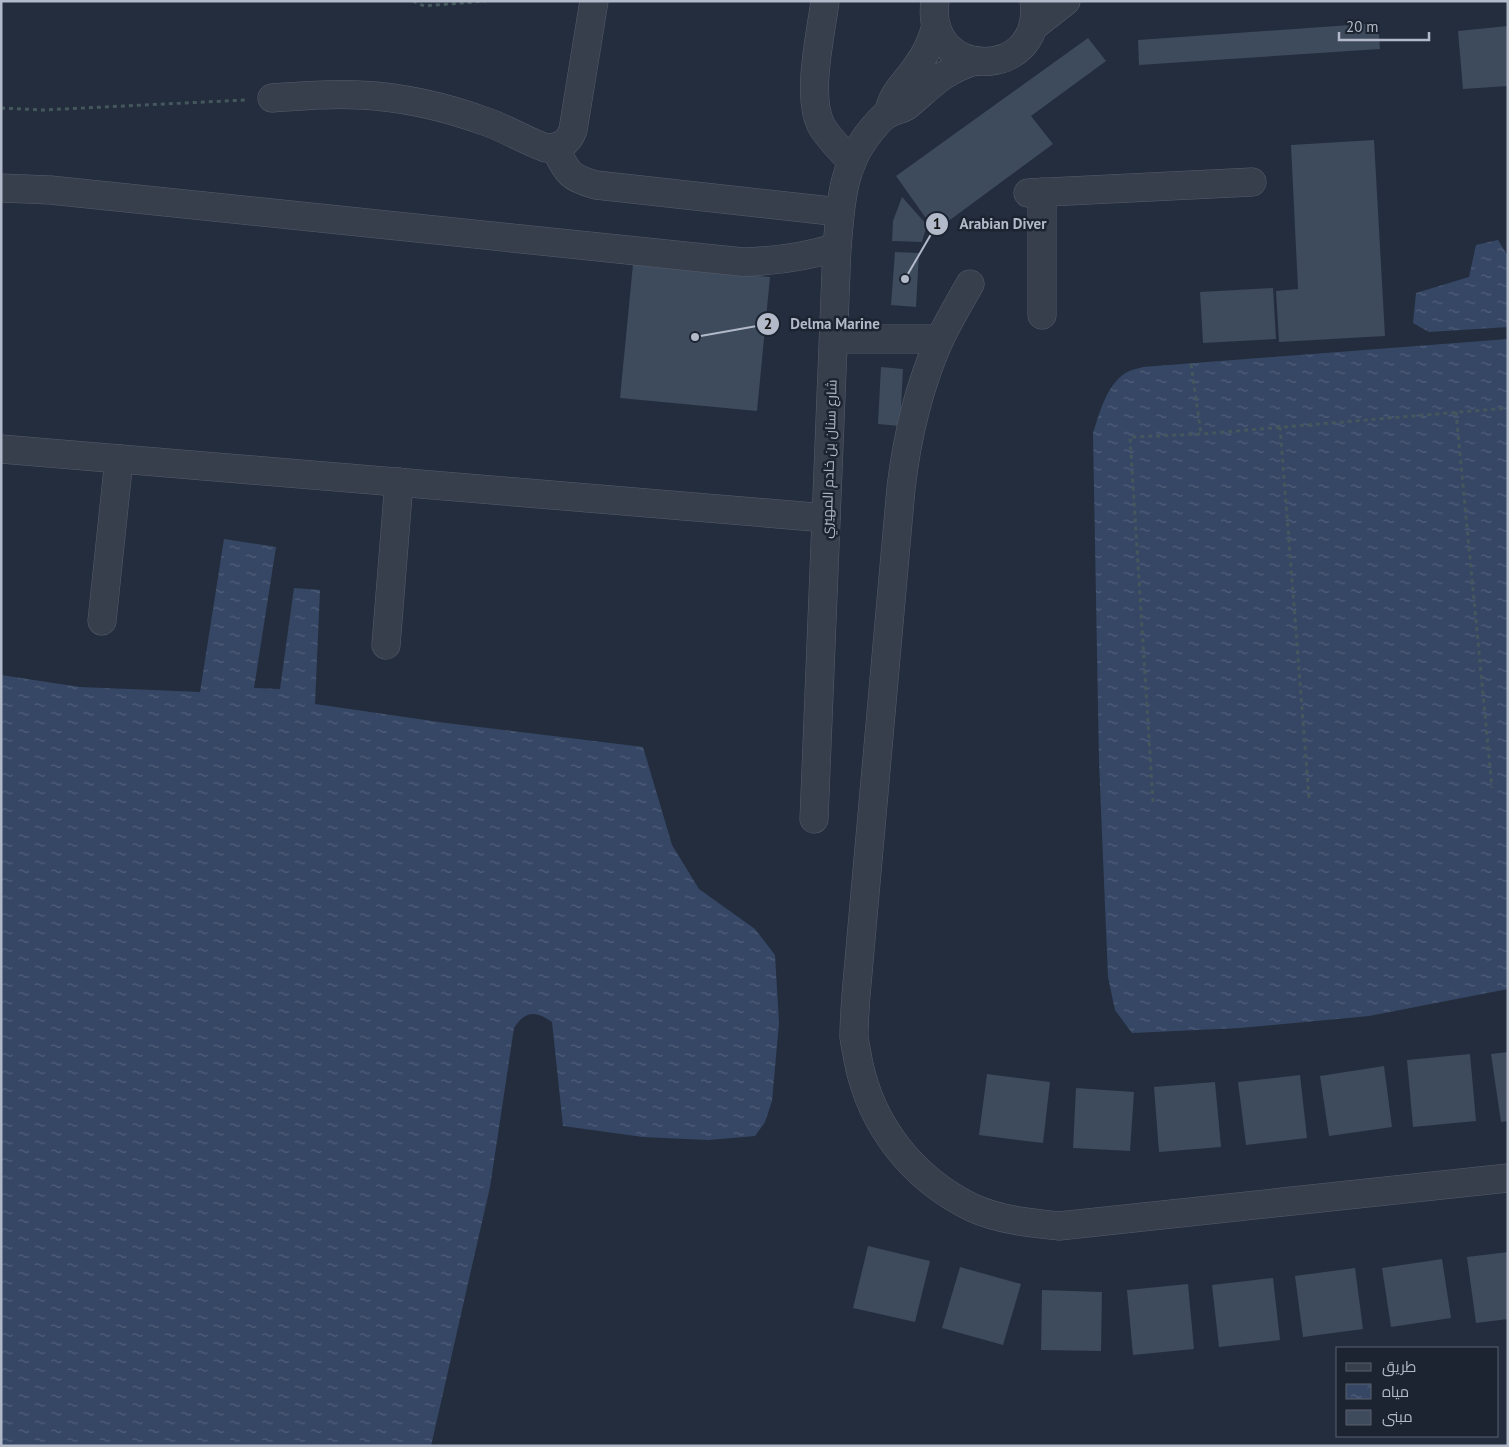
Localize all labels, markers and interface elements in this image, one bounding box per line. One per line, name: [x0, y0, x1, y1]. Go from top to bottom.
scale bar: [1339, 10, 1429, 42]
text: 20 m: [1346, 17, 1379, 36]
callout: Arabian Diver: [924, 209, 1056, 239]
text: 1: [933, 214, 941, 233]
text: Arabian Diver: [960, 214, 1047, 233]
callout: Delma Marine: [755, 309, 890, 339]
text: 2: [764, 314, 772, 333]
text: Delma Marine: [790, 314, 880, 333]
street label: شارع سنان بن خادم المهيري: [817, 379, 844, 539]
legend: [1336, 1347, 1499, 1437]
text: طريق: [1382, 1357, 1416, 1377]
text: مياه: [1382, 1382, 1409, 1401]
text: مبنى: [1382, 1407, 1413, 1427]

